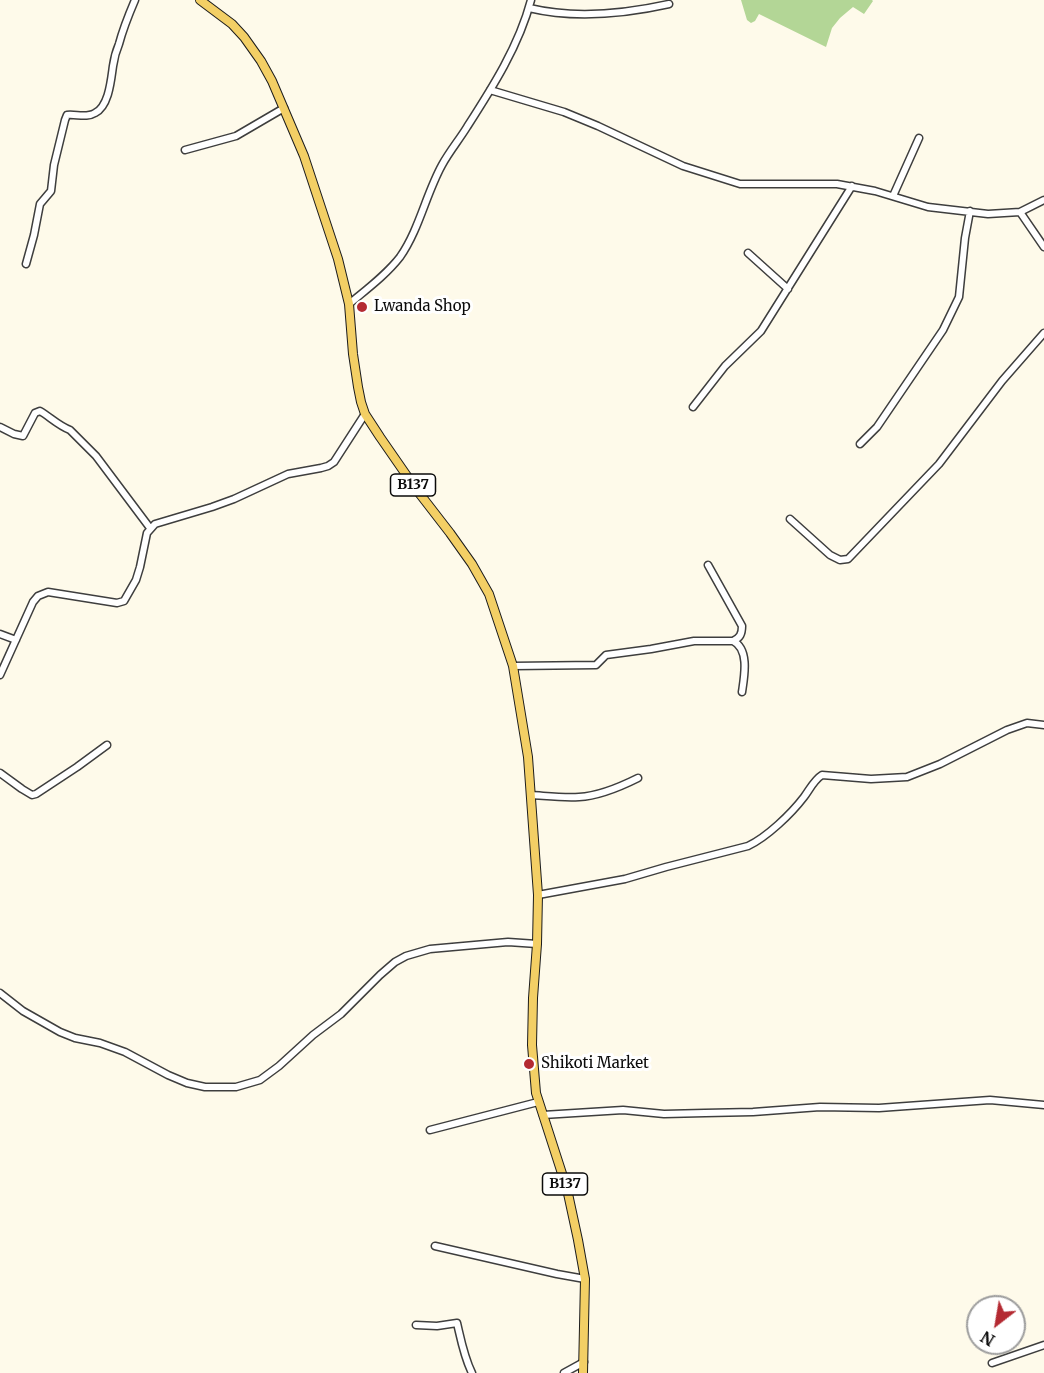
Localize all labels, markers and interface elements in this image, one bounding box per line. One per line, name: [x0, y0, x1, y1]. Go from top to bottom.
place label: Lwanda Shop: [374, 298, 471, 316]
marker: Lwanda Shop: [355, 300, 369, 314]
road number: B137: [390, 474, 436, 496]
place label: Shikoti Market: [541, 1055, 649, 1073]
marker: Shikoti Market: [522, 1057, 536, 1071]
road number: B137: [542, 1173, 588, 1195]
north arrow: [966, 1295, 1026, 1355]
text: N: [977, 1327, 998, 1351]

